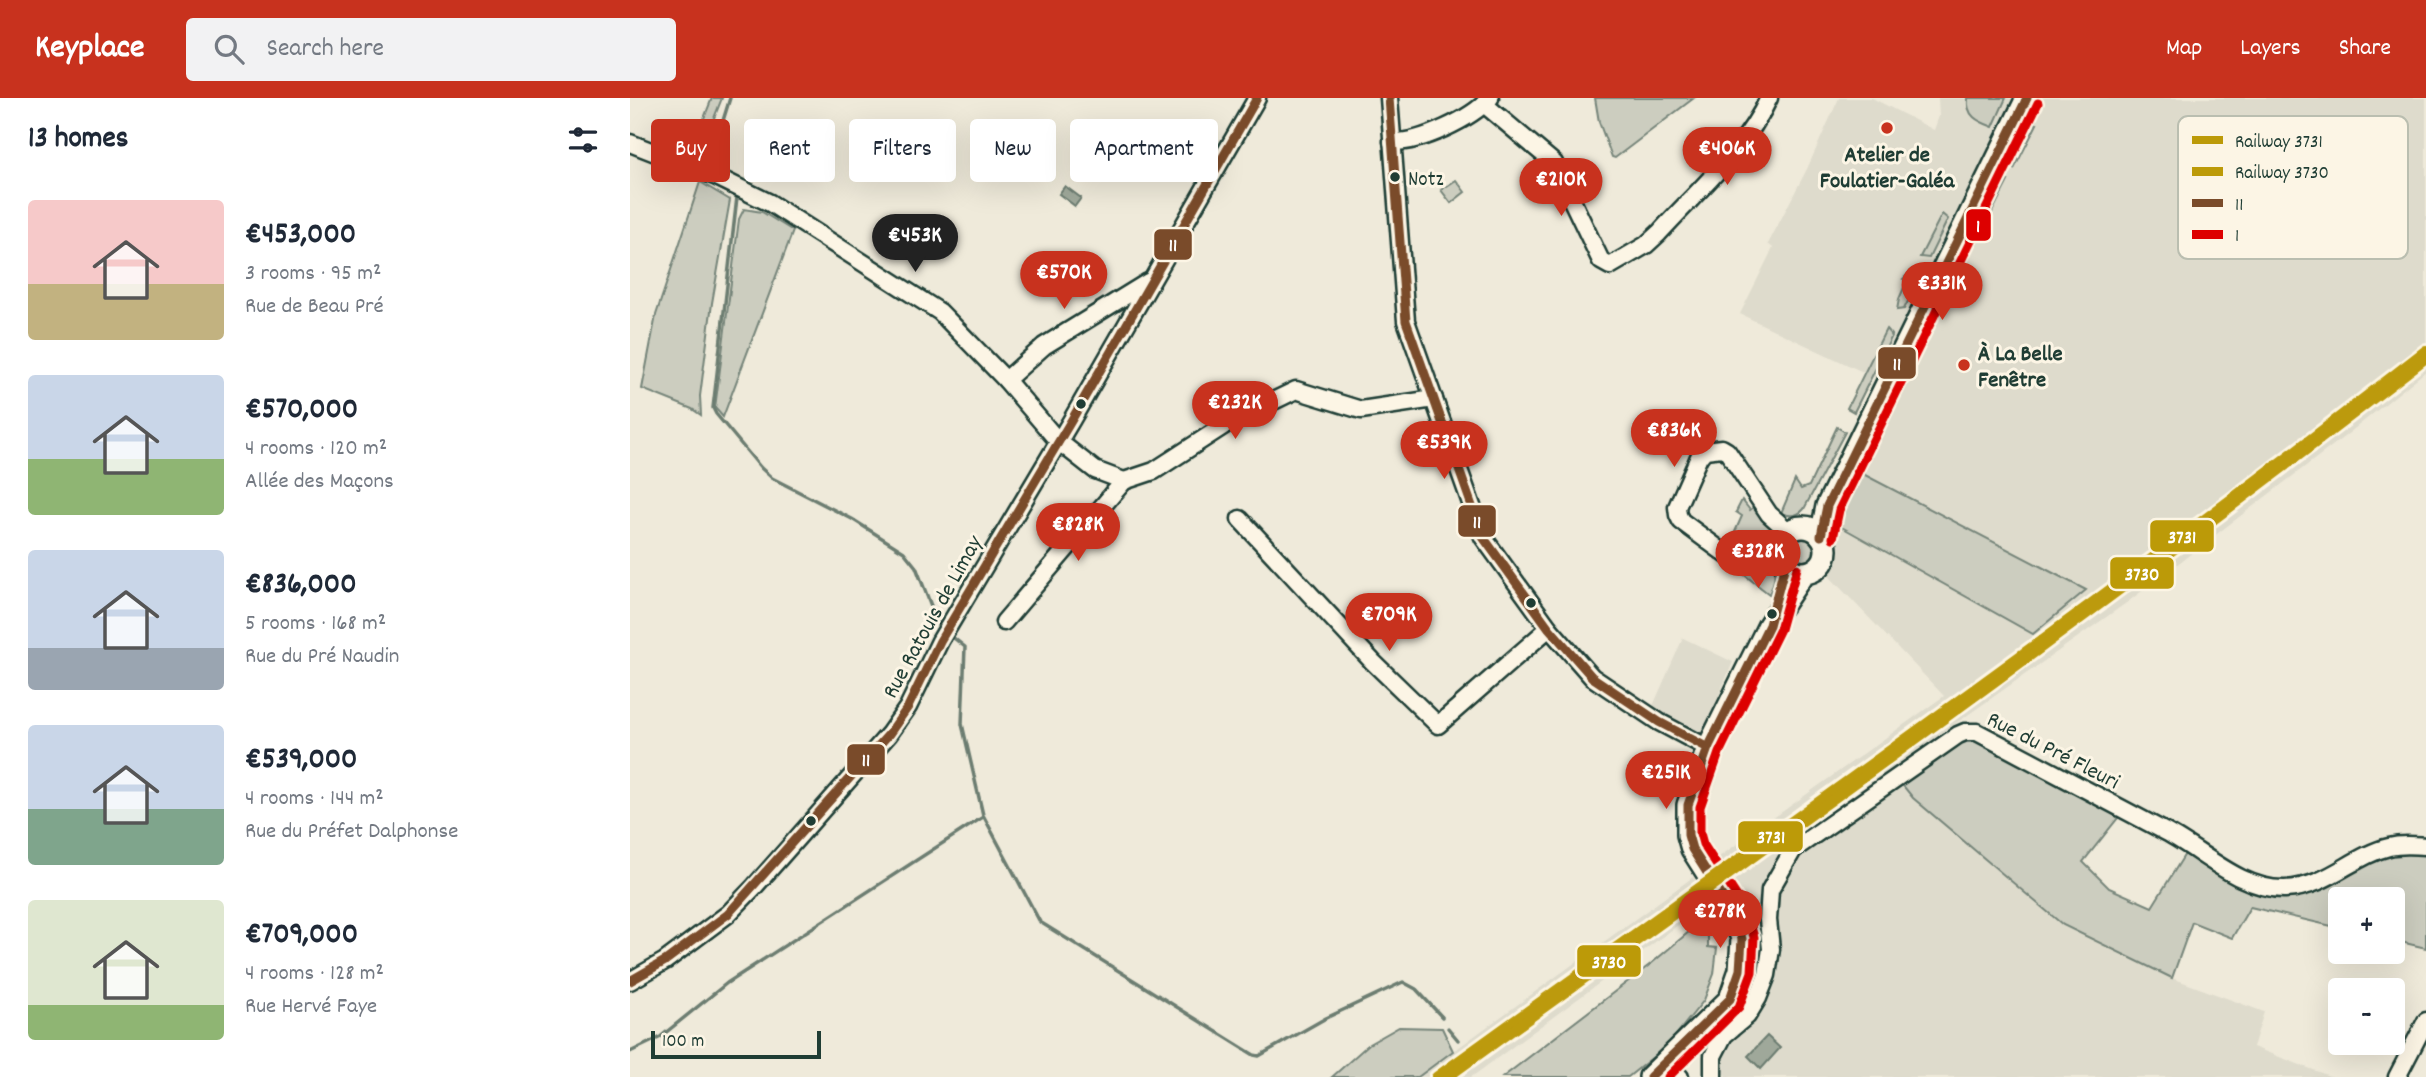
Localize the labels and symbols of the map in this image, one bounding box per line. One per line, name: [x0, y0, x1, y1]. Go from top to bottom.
legend: [2178, 116, 2408, 259]
marker: Atelier de Foulatier-Galéa: [1879, 120, 1895, 136]
pin: €406K: [1678, 127, 1776, 187]
text: Railway 3731: [2235, 130, 2323, 157]
place label: Atelier de Foulatier-Galéa: [1820, 140, 1955, 199]
pin: €210K: [1512, 158, 1610, 218]
text: Railway 3730: [2235, 161, 2329, 188]
place label: Notz: [1408, 166, 1443, 196]
marker: Notz: [1388, 170, 1402, 184]
text: 11: [2235, 193, 2243, 220]
line badge: 1: [1965, 208, 1992, 242]
pin: €453K: [866, 214, 964, 274]
text: 1: [1976, 215, 1980, 242]
text: 1: [2235, 224, 2239, 251]
line badge: 11: [1153, 228, 1193, 261]
text: 11: [1169, 234, 1177, 261]
pin: €570K: [1015, 252, 1113, 311]
pin: €331K: [1893, 262, 1991, 322]
place label: À La Belle Fenêtre: [1978, 339, 2063, 398]
line badge: 11: [1877, 346, 1917, 380]
text: 11: [1893, 353, 1901, 380]
marker: À La Belle Fenêtre: [1956, 357, 1972, 373]
pin: €232K: [1186, 382, 1284, 441]
unlabelled marker: [1074, 397, 1088, 411]
pin: €836K: [1625, 410, 1723, 469]
pin: €539K: [1395, 422, 1493, 481]
pin: €828K: [1029, 504, 1127, 563]
line badge: 11: [1457, 504, 1497, 538]
text: 11: [1473, 511, 1481, 538]
line badge: 3731: [2149, 519, 2215, 553]
text: 3731: [2168, 526, 2196, 553]
street label: Rue Ratouis de Limay: [876, 530, 993, 705]
pin: €328K: [1709, 531, 1807, 590]
line badge: 3730: [2109, 556, 2175, 590]
text: 3730: [2125, 563, 2159, 590]
pin: €709K: [1340, 594, 1438, 653]
unlabelled marker: [1524, 596, 1538, 610]
unlabelled marker: [1765, 607, 1779, 621]
street label: Rue du Pré Fleuri: [1980, 704, 2125, 800]
line badge: 11: [846, 743, 886, 776]
text: 11: [862, 749, 870, 776]
pin: €251K: [1617, 752, 1715, 811]
unlabelled marker: [804, 814, 818, 828]
line badge: 3731: [1737, 820, 1804, 853]
text: 3731: [1757, 826, 1785, 853]
pin: €278K: [1671, 890, 1769, 950]
line badge: 3730: [1576, 944, 1642, 978]
text: 3730: [1592, 951, 1626, 978]
scale bar: [651, 1028, 821, 1060]

